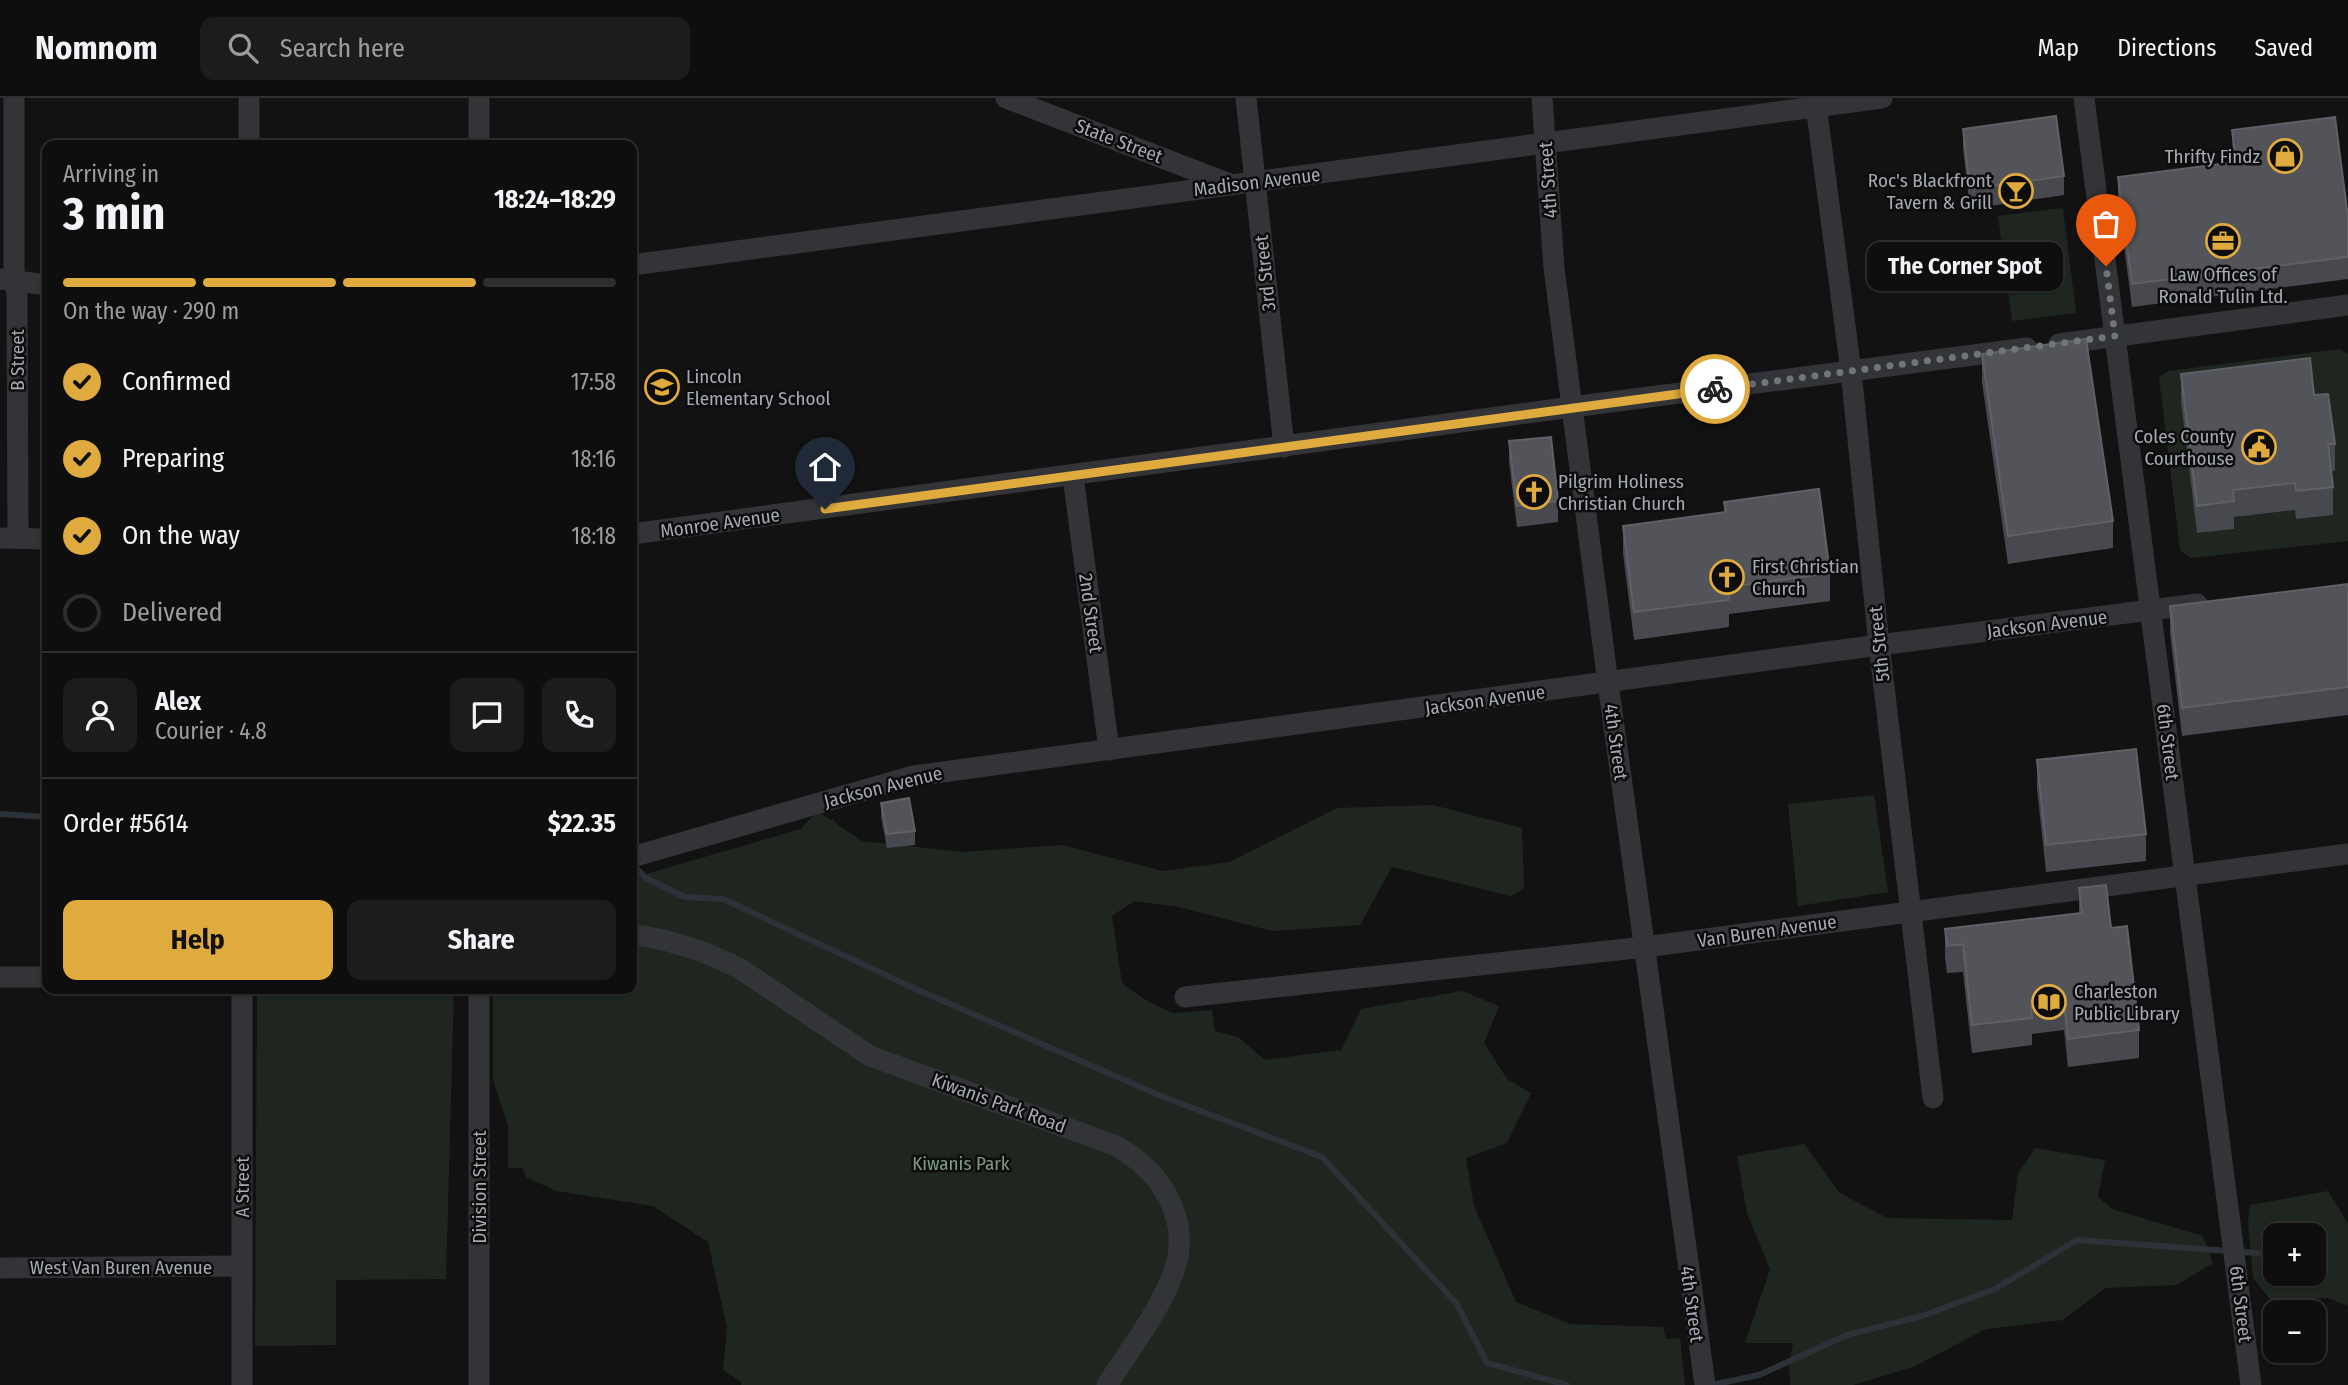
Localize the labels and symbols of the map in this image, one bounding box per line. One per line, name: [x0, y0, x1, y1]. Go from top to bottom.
street label: State Street: [1072, 114, 1166, 168]
shop icon: Thrifty Findz: [2266, 137, 2304, 175]
street label: 4th Street: [1534, 140, 1562, 219]
place label: Thrifty Findz: [2165, 145, 2260, 168]
street label: Madison Avenue: [1192, 163, 1322, 201]
place label: Roc's Blackfront Tavern & Grill: [1868, 169, 1993, 214]
bar icon: Roc's Blackfront Tavern & Grill: [1997, 172, 2035, 210]
pin: [2076, 194, 2136, 266]
office icon: Law Offices of Ronald Tulin Ltd.: [2204, 222, 2242, 260]
street label: 3rd Street: [1250, 233, 1280, 312]
callout: The Corner Spot: [1868, 242, 2064, 290]
place label: Law Offices of Ronald Tulin Ltd.: [2158, 263, 2288, 308]
street label: B Street: [6, 328, 29, 391]
courier: [1680, 354, 1750, 424]
place label: Lincoln Elementary School: [686, 365, 831, 410]
school or university icon: Lincoln Elementary School: [643, 368, 681, 406]
place label: Coles County Courthouse: [2134, 425, 2235, 470]
public building icon: Coles County Courthouse: [2240, 428, 2278, 466]
pin: [795, 437, 855, 509]
place label: Pilgrim Holiness Christian Church: [1558, 470, 1685, 515]
church icon: Pilgrim Holiness Christian Church: [1515, 473, 1553, 511]
street label: Monroe Avenue: [659, 503, 781, 543]
place label: First Christian Church: [1752, 555, 1859, 600]
church icon: First Christian Church: [1708, 558, 1746, 596]
street label: 2nd Street: [1074, 572, 1108, 655]
street label: 5th Street: [1864, 604, 1894, 683]
street label: Jackson Avenue: [1986, 605, 2108, 643]
street label: Jackson Avenue: [1423, 680, 1547, 720]
street label: 4th Street: [1599, 702, 1633, 782]
street label: 6th Street: [2152, 702, 2184, 782]
street label: Jackson Avenue: [821, 761, 945, 813]
street label: Van Buren Avenue: [1696, 910, 1838, 952]
place label: Charleston Public Library: [2074, 980, 2180, 1025]
library icon: Charleston Public Library: [2030, 983, 2068, 1021]
street label: Kiwanis Park Road: [929, 1068, 1069, 1138]
street label: Division Street: [468, 1130, 491, 1244]
park label: Kiwanis Park: [912, 1152, 1010, 1175]
street label: A Street: [231, 1156, 254, 1218]
street label: West Van Buren Avenue: [30, 1256, 212, 1279]
street label: 4th Street: [1675, 1264, 1709, 1344]
street label: 6th Street: [2225, 1264, 2257, 1344]

